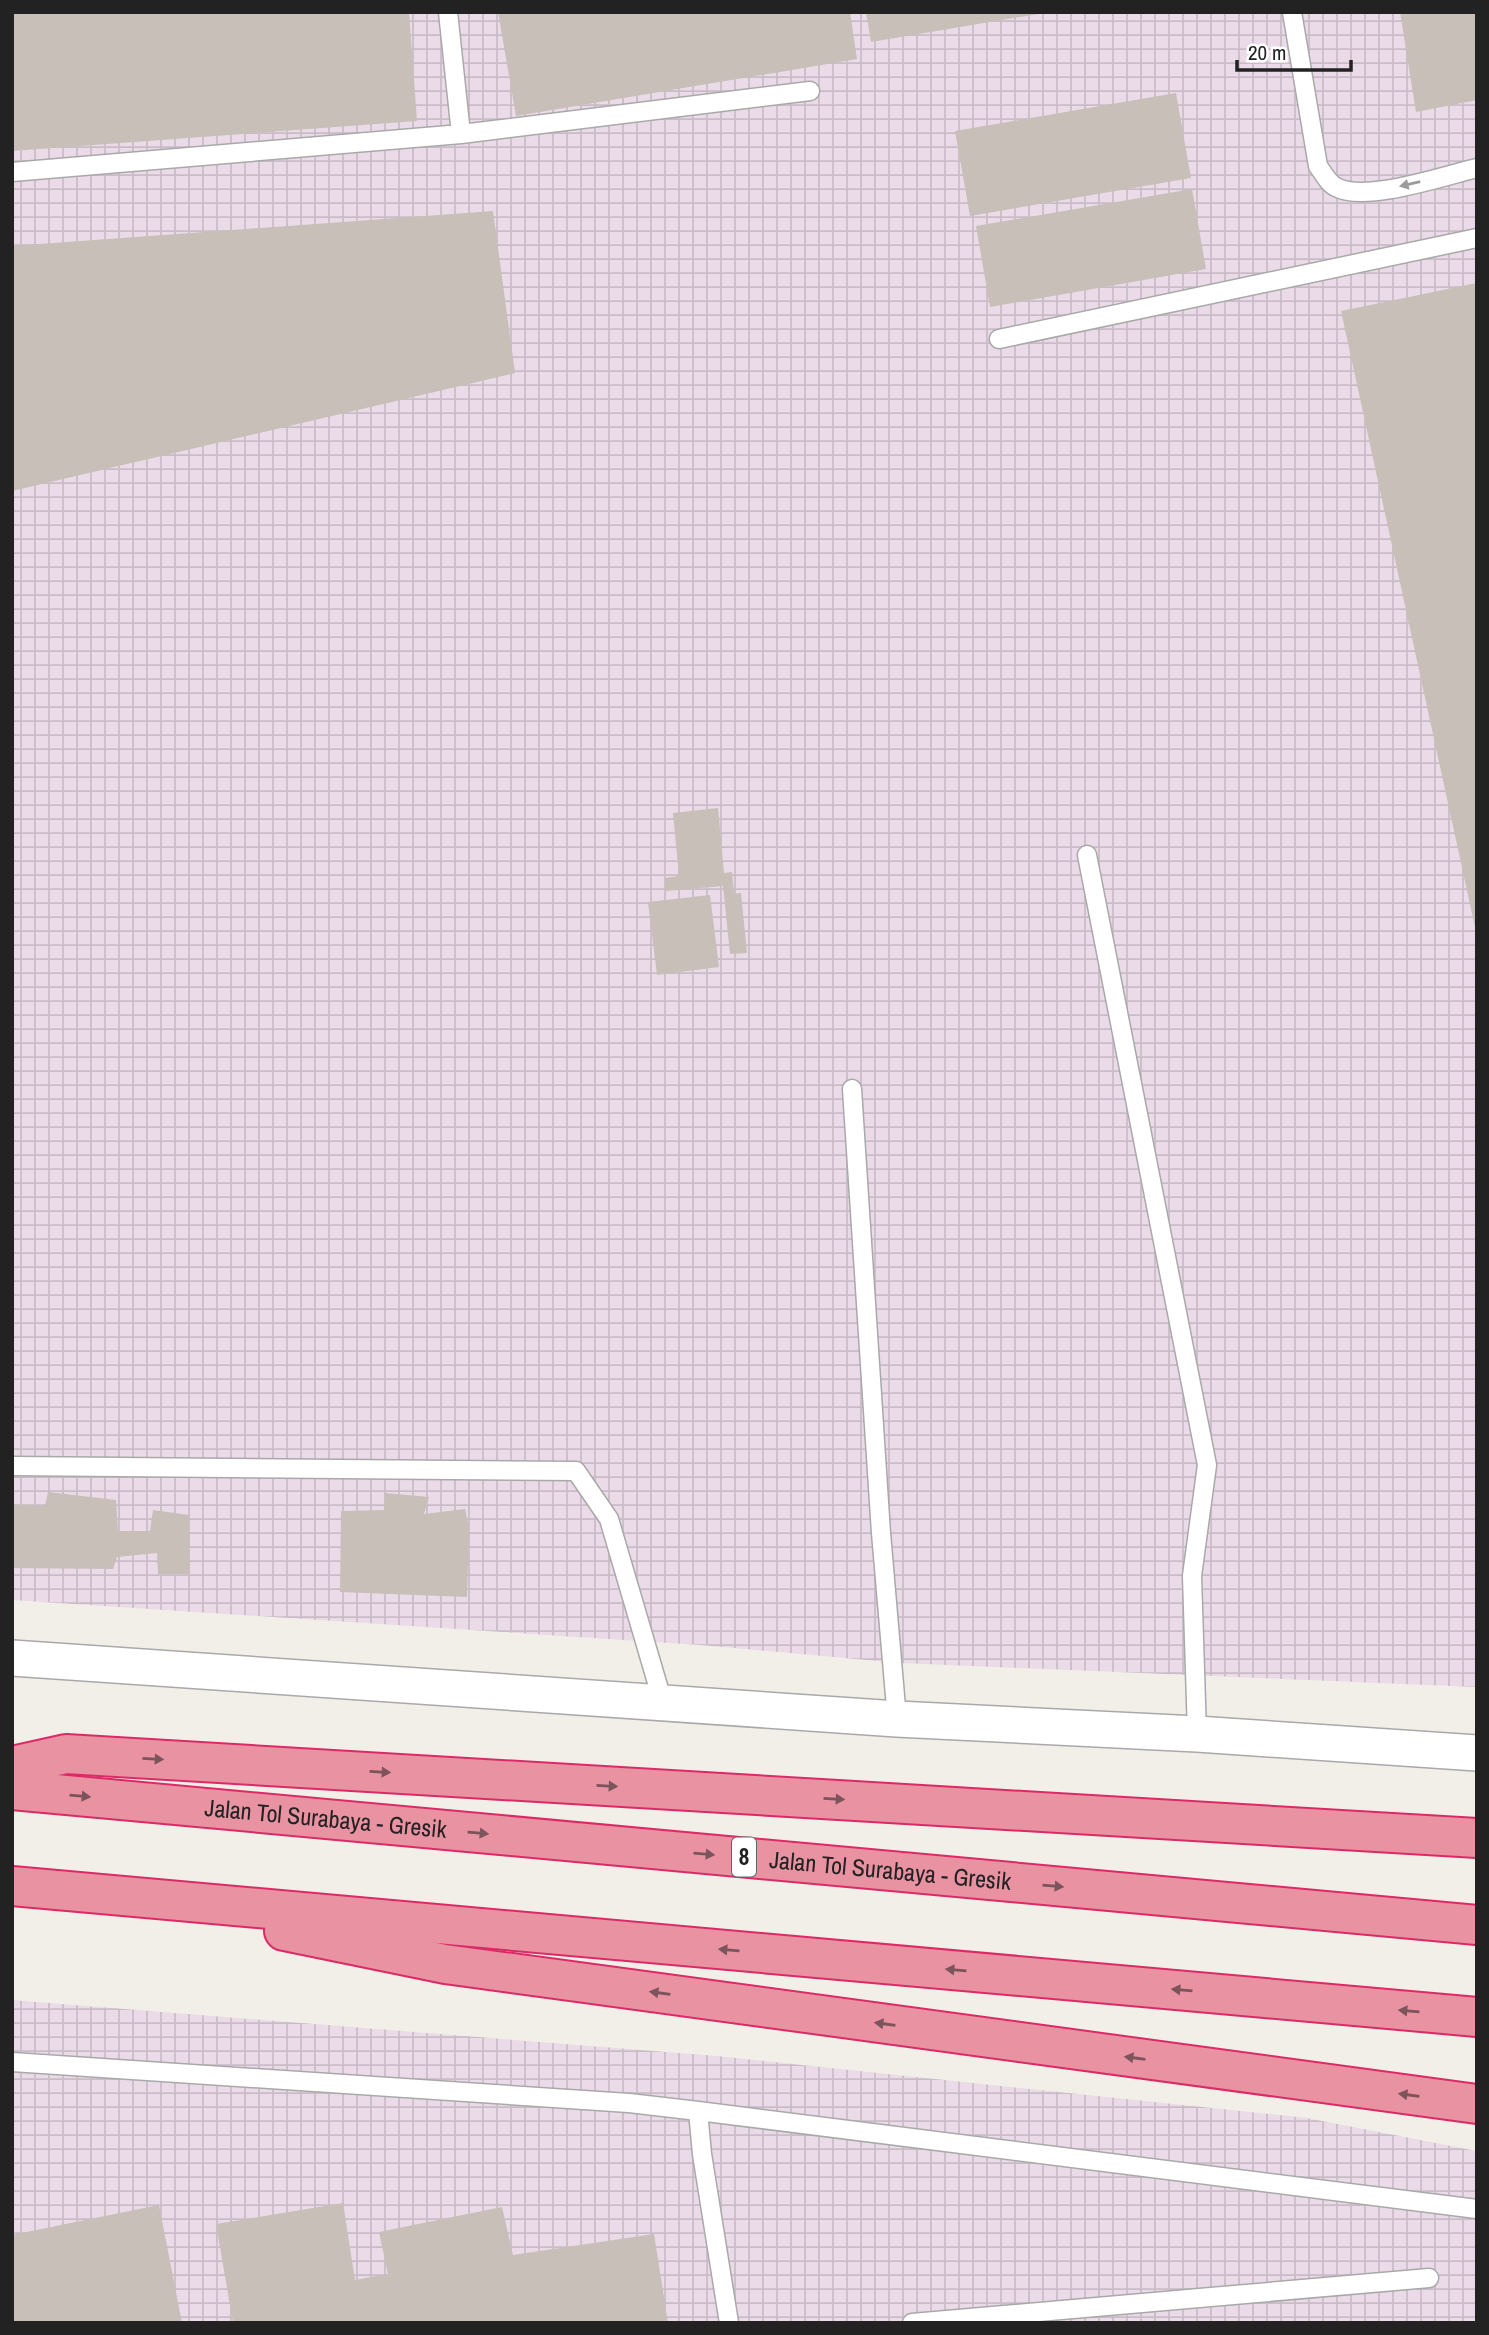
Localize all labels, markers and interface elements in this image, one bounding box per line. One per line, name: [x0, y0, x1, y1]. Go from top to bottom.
scale bar: [1237, 28, 1351, 72]
text: 20 m: [1248, 38, 1286, 67]
one-way arrow: [1399, 179, 1421, 190]
one-way arrow: [142, 1754, 164, 1765]
one-way arrow: [369, 1767, 391, 1778]
one-way arrow: [596, 1781, 618, 1792]
one-way arrow: [69, 1791, 91, 1802]
street label: Jalan Tol Surabaya - Gresik: [203, 1791, 448, 1845]
one-way arrow: [823, 1794, 845, 1805]
one-way arrow: [467, 1828, 489, 1839]
road number: 8: [732, 1838, 756, 1876]
street label: Jalan Tol Surabaya - Gresik: [768, 1843, 1013, 1897]
one-way arrow: [693, 1848, 715, 1859]
one-way arrow: [1042, 1881, 1064, 1892]
one-way arrow: [718, 1944, 740, 1955]
one-way arrow: [944, 1964, 966, 1975]
one-way arrow: [1171, 1984, 1193, 1995]
one-way arrow: [649, 1987, 671, 1998]
one-way arrow: [1398, 2005, 1420, 2016]
one-way arrow: [874, 2018, 896, 2029]
one-way arrow: [1124, 2052, 1146, 2063]
one-way arrow: [1398, 2089, 1420, 2100]

